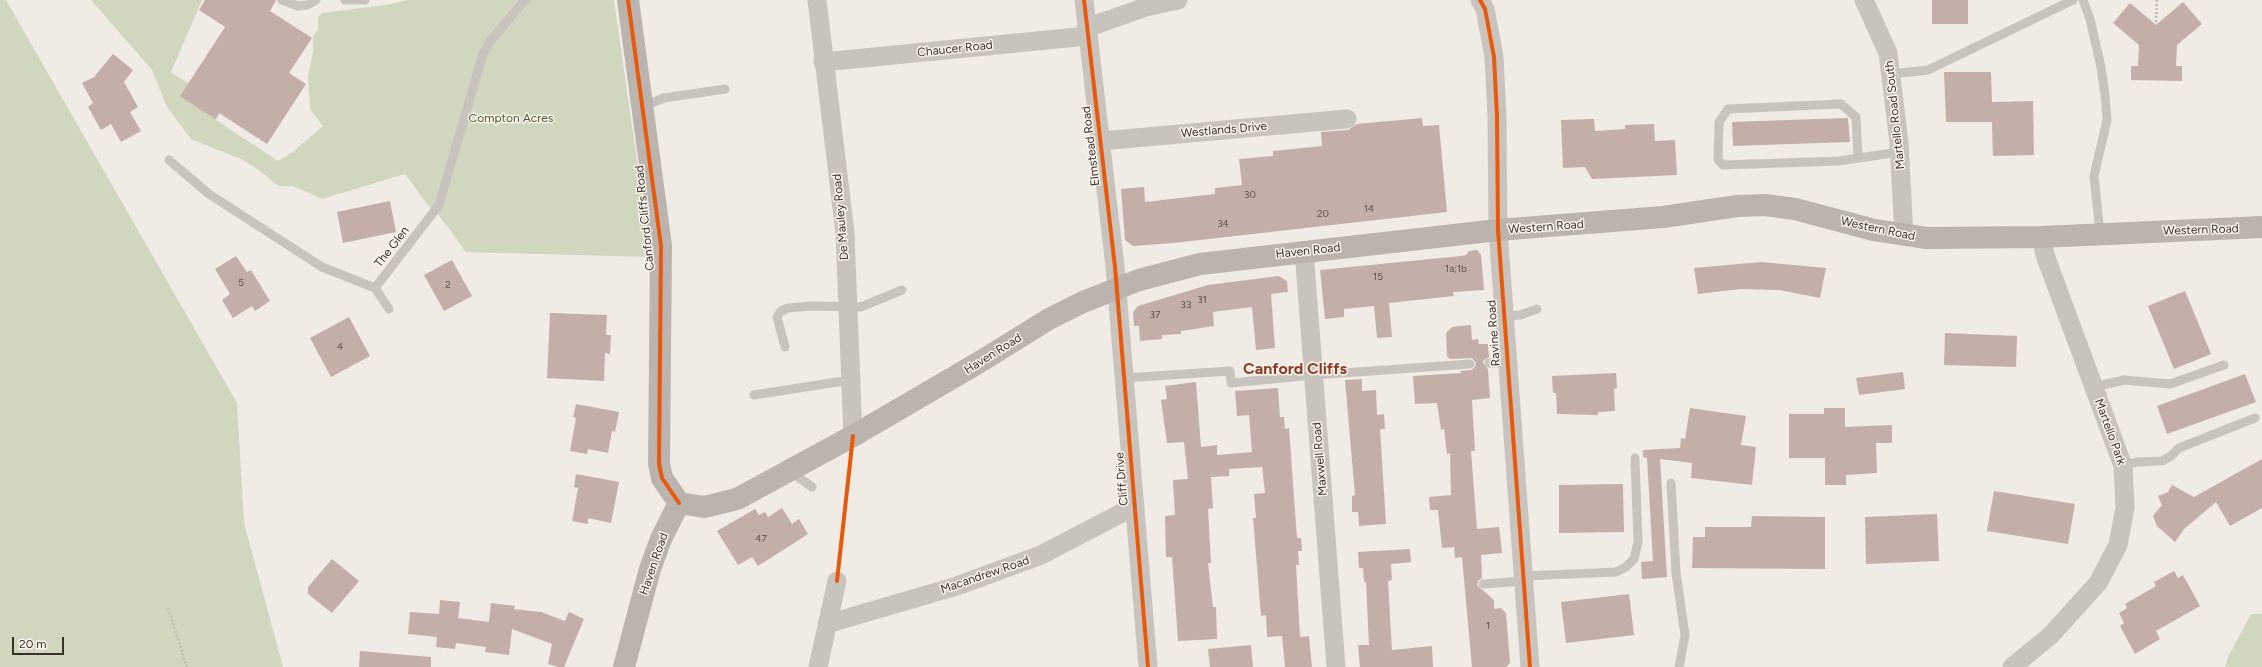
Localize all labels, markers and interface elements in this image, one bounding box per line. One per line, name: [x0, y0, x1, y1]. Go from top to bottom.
street label: Chaucer Road: [917, 38, 993, 60]
street label: Martello Road South: [1882, 60, 1908, 170]
street label: Elmstead Road: [1079, 105, 1103, 187]
park label: Compton Acres: [469, 111, 553, 125]
street label: Westlands Drive: [1180, 119, 1268, 141]
street label: Canford Cliffs Road: [632, 165, 658, 271]
street label: De Mauley Road: [830, 173, 852, 261]
house number: 30: [1244, 189, 1256, 201]
house number: 14: [1364, 203, 1374, 215]
house number: 20: [1317, 208, 1329, 220]
street label: Western Road: [1840, 214, 1916, 244]
street label: Western Road: [1508, 217, 1584, 237]
house number: 34: [1217, 218, 1229, 230]
street label: Western Road: [2163, 221, 2239, 239]
street label: The Glen: [372, 224, 412, 270]
street label: Haven Road: [1275, 240, 1341, 262]
house number: 1a;1b: [1445, 263, 1467, 275]
house number: 15: [1373, 271, 1383, 283]
house number: 5: [238, 277, 244, 289]
house number: 2: [445, 279, 451, 291]
house number: 31: [1197, 294, 1207, 306]
house number: 33: [1181, 299, 1191, 311]
street label: Ravine Road: [1485, 299, 1503, 367]
house number: 37: [1150, 309, 1160, 321]
street label: Haven Road: [962, 331, 1024, 377]
house number: 4: [337, 341, 343, 353]
district label: Canford Cliffs: [1243, 359, 1347, 379]
street label: Martello Park: [2091, 397, 2129, 467]
street label: Maxwell Road: [1310, 422, 1330, 496]
street label: Cliff Drive: [1112, 452, 1132, 506]
street label: Haven Road: [637, 531, 671, 597]
house number: 47: [755, 533, 767, 545]
street label: Macandrew Road: [939, 553, 1031, 597]
house number: 1: [1486, 620, 1490, 632]
scale bar: [14, 629, 66, 655]
text: 20 m: [19, 637, 47, 651]

